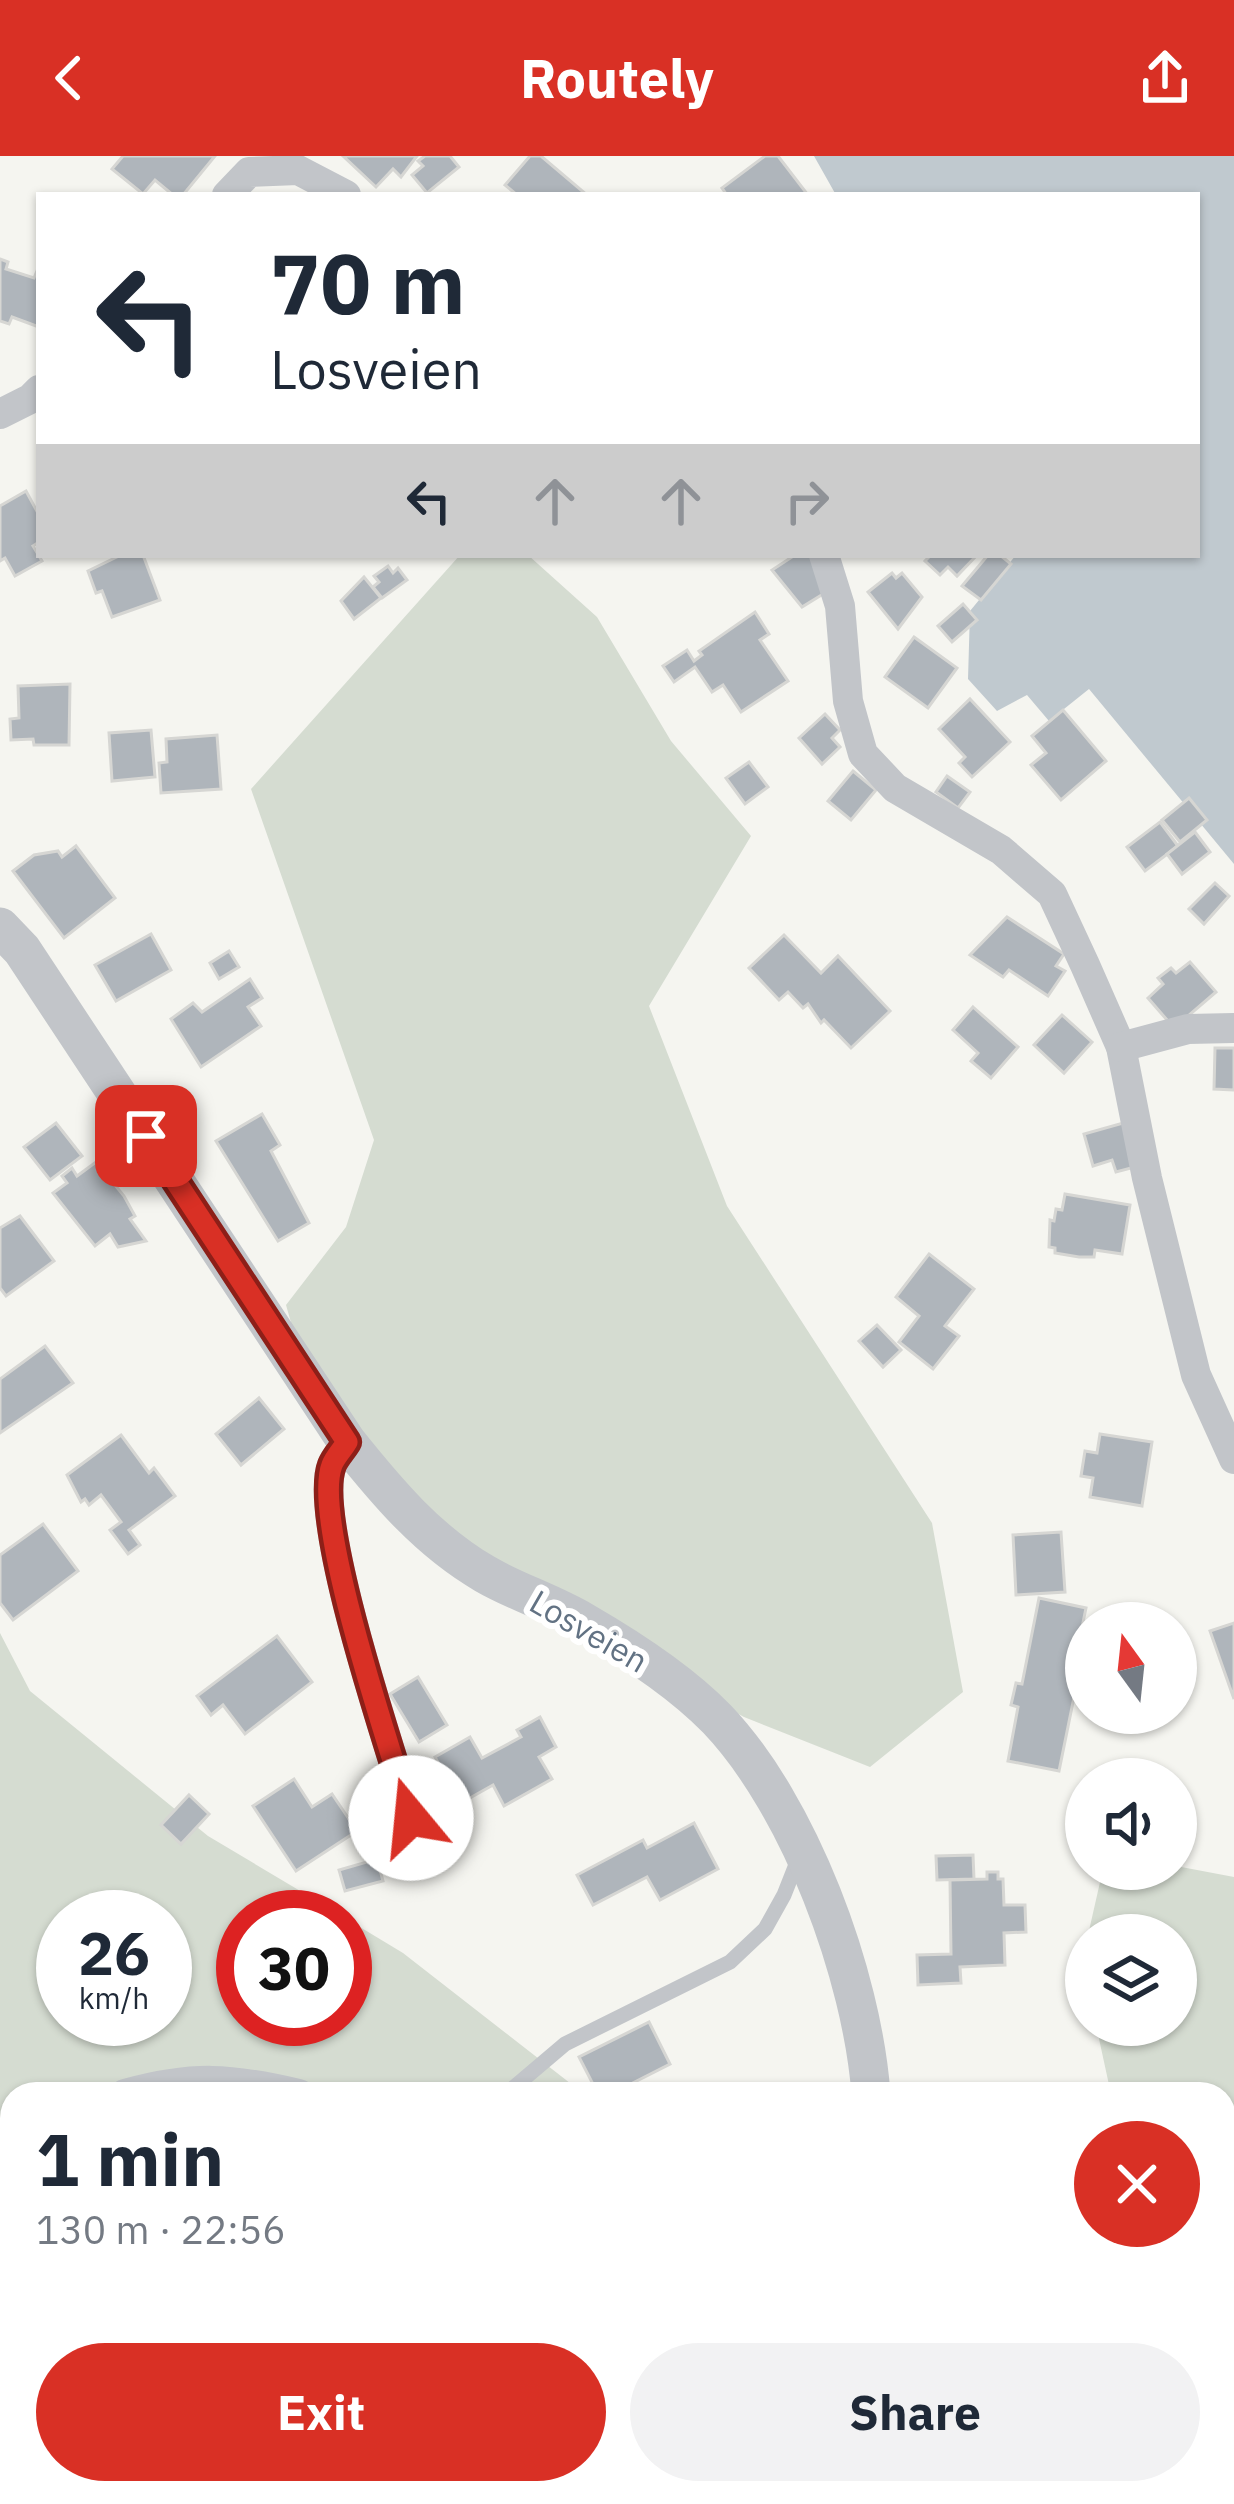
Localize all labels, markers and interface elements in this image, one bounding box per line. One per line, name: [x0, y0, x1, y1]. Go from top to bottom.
text: Routely: [520, 43, 714, 113]
icon: back: [36, 45, 102, 111]
icon: share: [1132, 45, 1198, 111]
text: 70 m: [270, 228, 466, 337]
icon: left: [72, 240, 228, 396]
text: Losveien: [270, 334, 482, 404]
icon: left: [396, 468, 462, 534]
icon: ahead: [522, 468, 588, 534]
icon: ahead: [648, 468, 714, 534]
icon: right: [774, 468, 840, 534]
pin: [95, 1085, 197, 1187]
icon: arrive: [113, 1103, 179, 1169]
street label: Losveien: [522, 1580, 656, 1682]
north arrow: [1065, 1602, 1197, 1734]
map controls: [1065, 1602, 1197, 2046]
position arrow: [348, 1755, 474, 1881]
button: sound: [1065, 1758, 1197, 1890]
speed limit sign: 30: [216, 1890, 372, 2046]
text: 26: [78, 1913, 150, 1992]
button: layers: [1065, 1914, 1197, 2046]
text: km/h: [79, 1978, 149, 2017]
text: 1 min: [36, 2112, 224, 2206]
button: close: [1074, 2121, 1200, 2247]
text: 130 m · 22:56: [36, 2204, 286, 2255]
button: Exit: [36, 2343, 606, 2481]
button: Share: [630, 2343, 1200, 2481]

